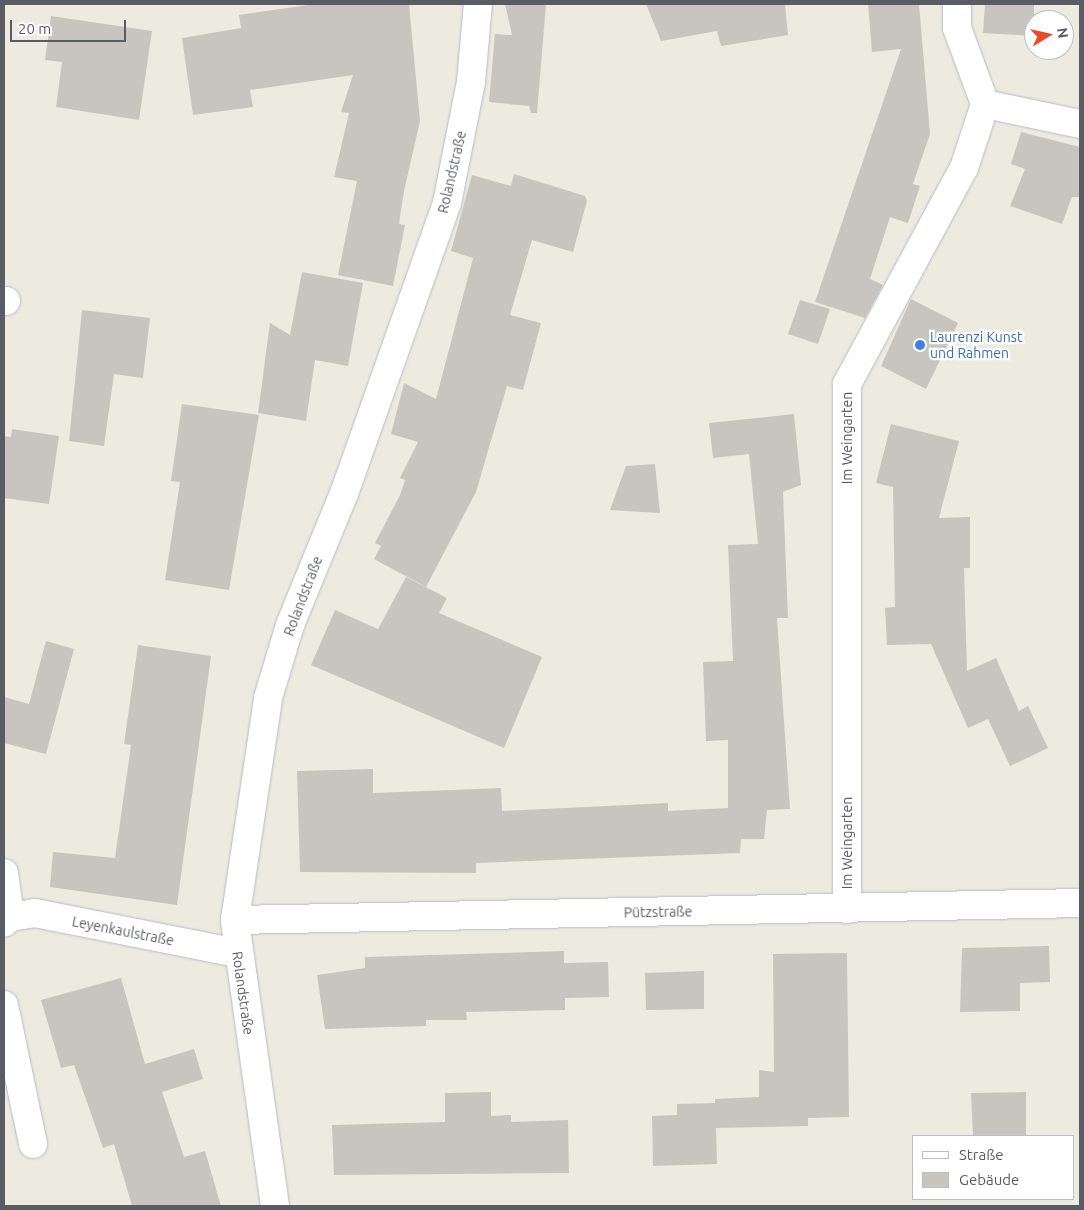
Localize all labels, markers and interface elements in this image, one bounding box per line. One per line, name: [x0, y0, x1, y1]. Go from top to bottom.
scale bar: [12, 10, 129, 42]
north arrow: [1024, 10, 1074, 60]
text: 20 m: [18, 20, 51, 37]
text: N: [1054, 26, 1072, 39]
street label: Rolandstraße: [434, 129, 470, 215]
place label: Laurenzi Kunst und Rahmen: [930, 329, 1022, 362]
marker: Laurenzi Kunst und Rahmen: [914, 339, 926, 351]
street label: Im Weingarten: [839, 392, 855, 484]
street label: Rolandstraße: [280, 554, 326, 638]
street label: Im Weingarten: [839, 797, 855, 889]
street label: Pützstraße: [624, 903, 692, 921]
street label: Leyenkaulstraße: [71, 913, 175, 949]
street label: Rolandstraße: [229, 950, 257, 1036]
legend: [912, 1135, 1074, 1200]
text: Straße: [959, 1146, 1003, 1163]
text: Gebäude: [959, 1171, 1019, 1188]

